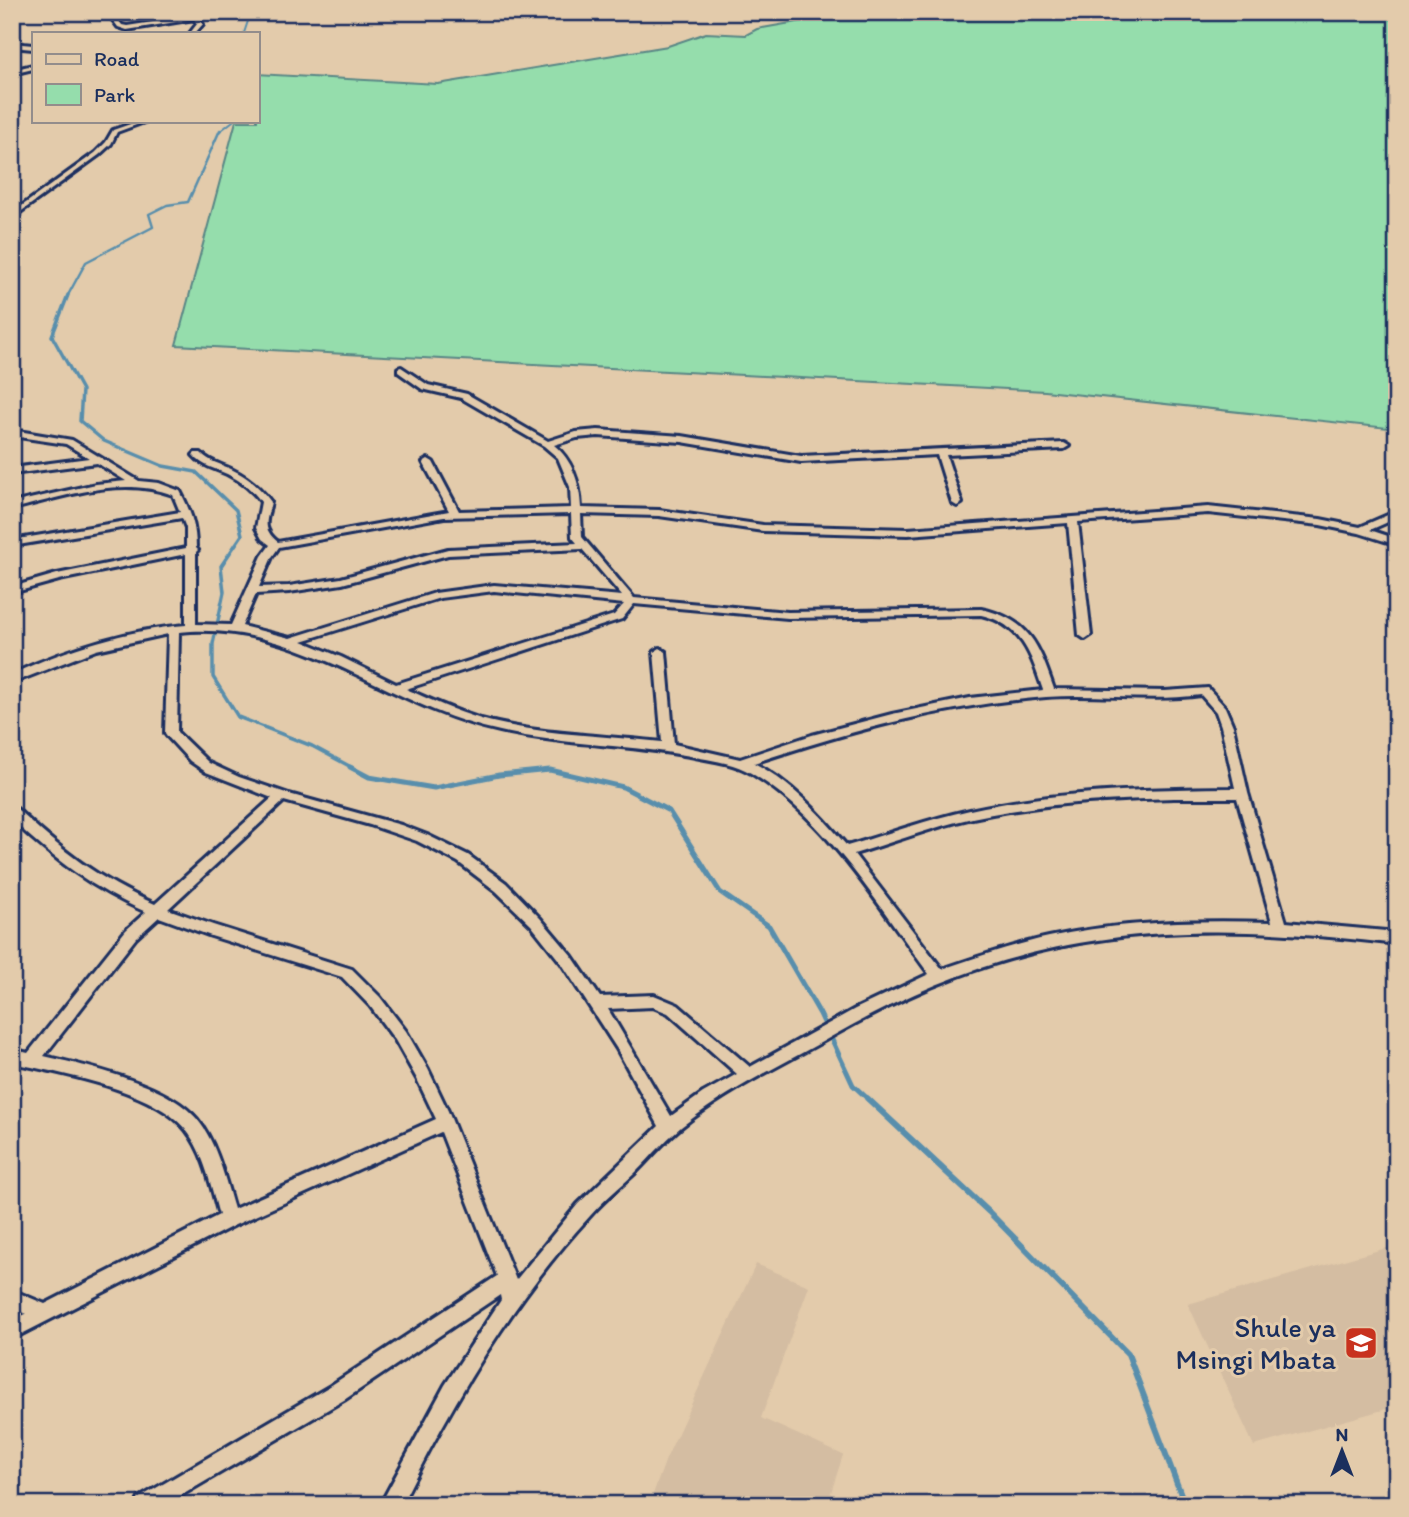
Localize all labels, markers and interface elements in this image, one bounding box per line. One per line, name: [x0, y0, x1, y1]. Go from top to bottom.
legend: [32, 32, 259, 122]
text: Road: [94, 46, 140, 71]
text: Park: [94, 82, 136, 107]
place label: Shule ya Msingi Mbata: [1175, 1310, 1336, 1376]
school or university icon: Shule ya Msingi Mbata: [1342, 1324, 1380, 1362]
north arrow: [1308, 1416, 1378, 1486]
text: N: [1336, 1423, 1348, 1446]

